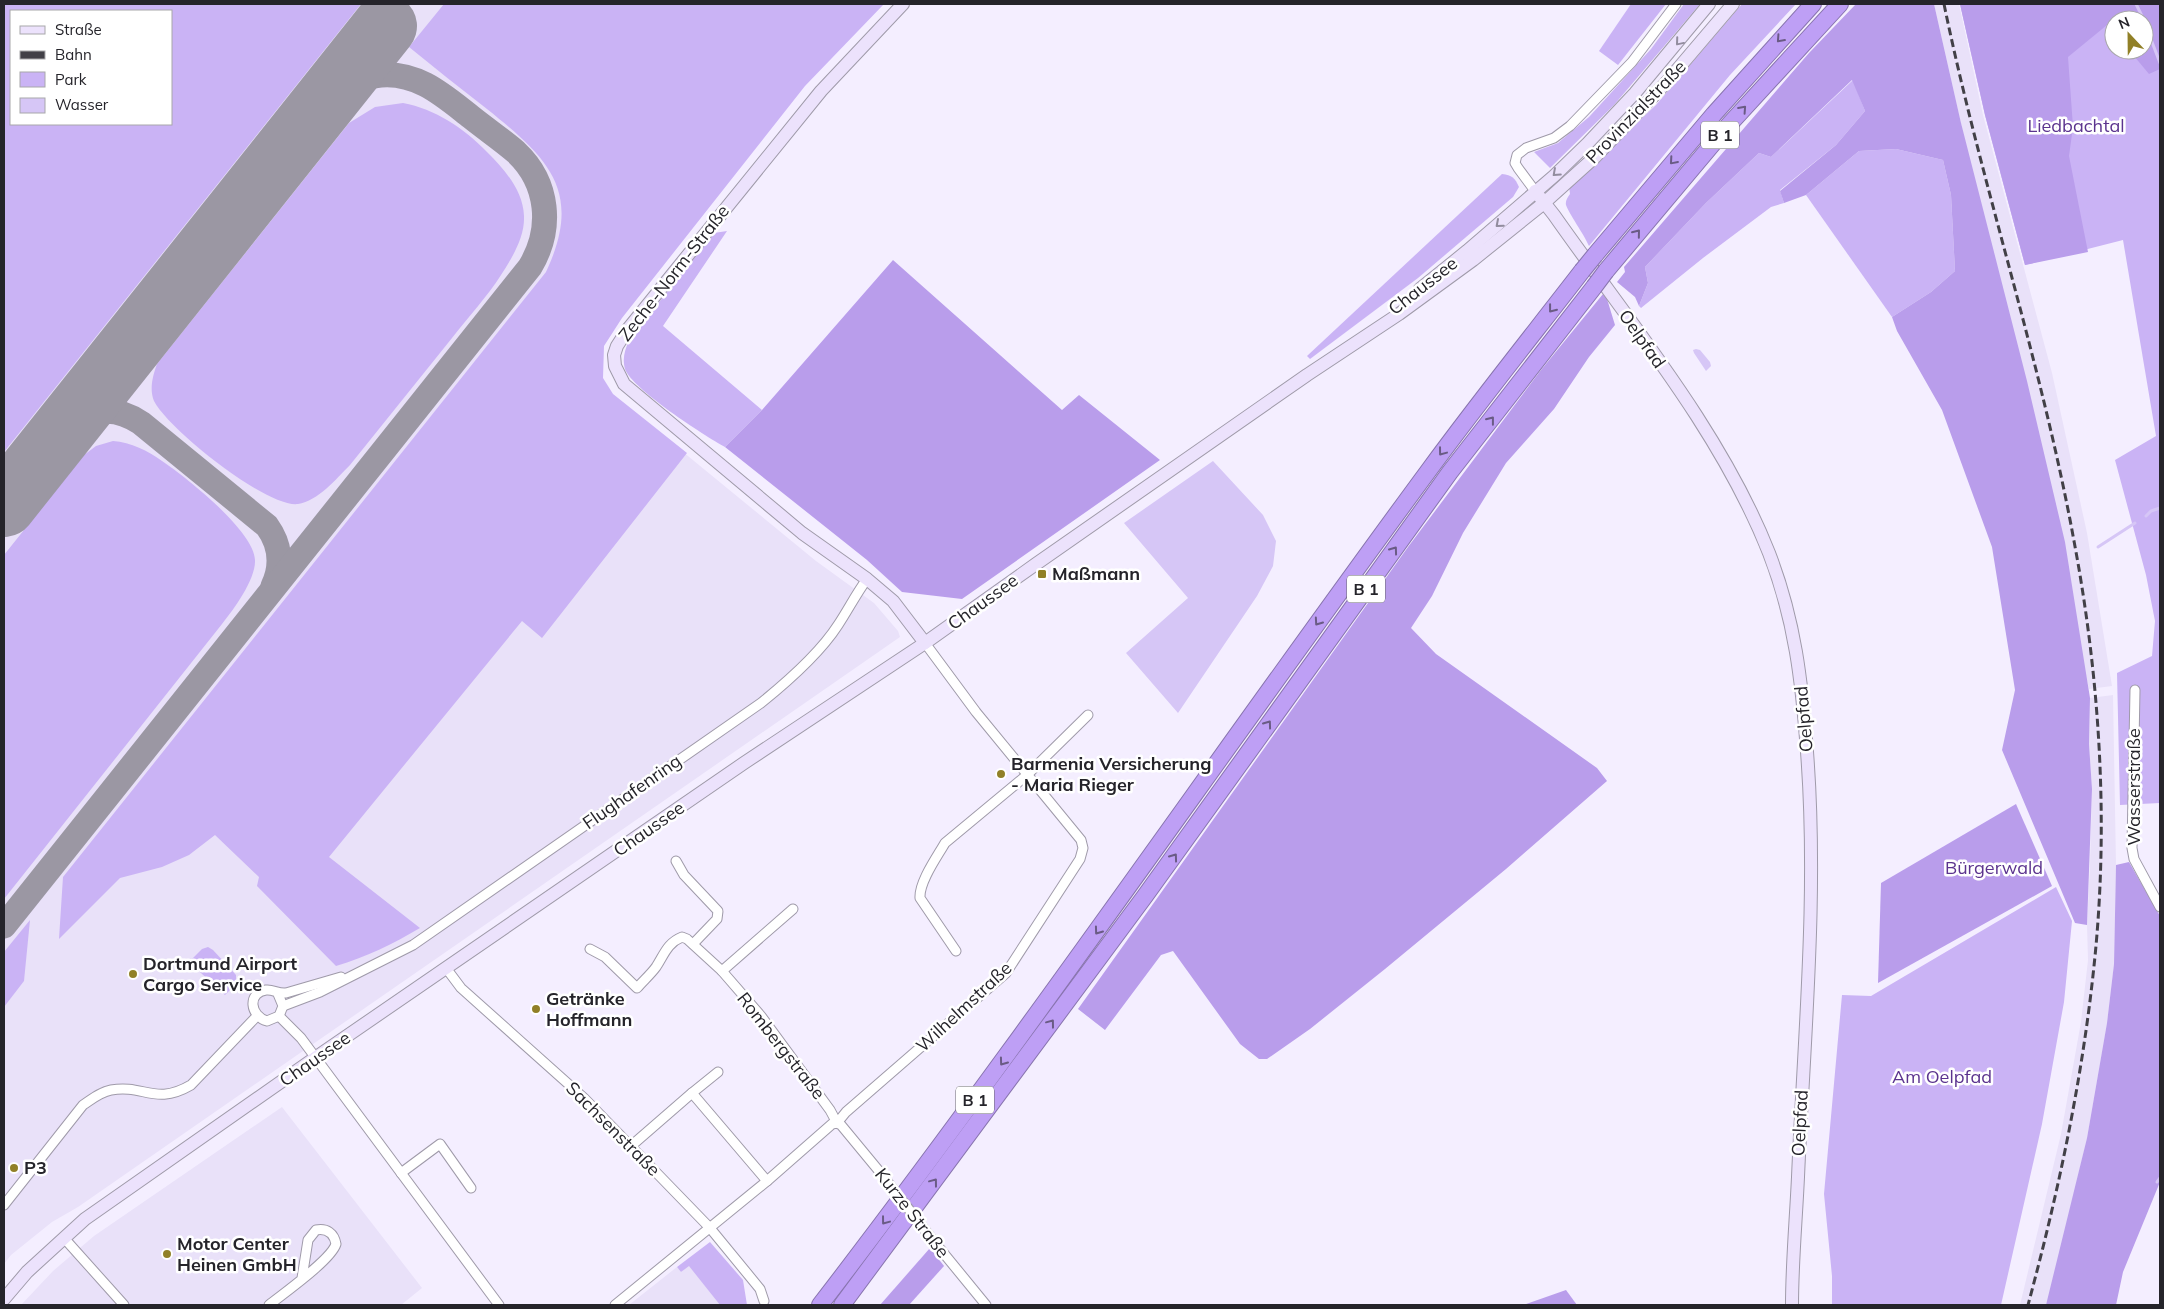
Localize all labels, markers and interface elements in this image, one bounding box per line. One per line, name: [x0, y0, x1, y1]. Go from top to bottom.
legend: [10, 10, 172, 125]
north arrow: [2104, 10, 2154, 60]
text: N: [2116, 13, 2132, 33]
text: Straße: [55, 20, 102, 39]
one-way arrow: [1777, 34, 1786, 43]
one-way arrow: [1676, 36, 1685, 45]
text: Bahn: [55, 45, 92, 64]
street label: Provinzialstraße: [1581, 55, 1691, 168]
text: Park: [55, 70, 87, 89]
text: Wasser: [55, 95, 109, 114]
one-way arrow: [1737, 106, 1746, 115]
park label: Liedbachtal: [2027, 114, 2125, 137]
road number: B 1: [1701, 122, 1739, 148]
one-way arrow: [1669, 156, 1678, 165]
one-way arrow: [1553, 168, 1562, 177]
street label: Zeche-Norm-Straße: [613, 200, 734, 345]
one-way arrow: [1495, 218, 1504, 227]
one-way arrow: [1632, 230, 1640, 239]
street label: Chaussee: [1384, 251, 1462, 320]
one-way arrow: [1550, 303, 1558, 312]
street label: Oelpfad: [1614, 305, 1671, 372]
one-way arrow: [1485, 416, 1494, 426]
one-way arrow: [1440, 446, 1448, 455]
one-way arrow: [1388, 546, 1397, 556]
place label: Maßmann: [1052, 562, 1140, 585]
street label: Chaussee: [943, 568, 1022, 635]
marker: Maßmann: [1036, 568, 1048, 580]
road number: B 1: [1347, 576, 1385, 602]
one-way arrow: [1315, 616, 1324, 626]
street label: Oelpfad: [1789, 685, 1818, 753]
one-way arrow: [1262, 721, 1271, 730]
street label: Wasserstraße: [2122, 728, 2145, 846]
street label: Flughafenring: [578, 749, 686, 834]
place label: Barmenia Versicherung - Maria Rieger: [1011, 752, 1211, 796]
marker: Barmenia Versicherung - Maria Rieger: [995, 768, 1007, 780]
street label: Chaussee: [609, 796, 689, 861]
one-way arrow: [1168, 853, 1177, 862]
park label: Bürgerwald: [1945, 856, 2043, 879]
one-way arrow: [1095, 925, 1104, 935]
place label: Dortmund Airport Cargo Service: [143, 952, 297, 996]
street label: Wilhelmstraße: [911, 956, 1016, 1057]
marker: Dortmund Airport Cargo Service: [127, 968, 139, 980]
place label: Getränke Hoffmann: [546, 987, 632, 1031]
street label: Rombergstraße: [732, 987, 830, 1104]
marker: Getränke Hoffmann: [530, 1003, 542, 1015]
one-way arrow: [1046, 1020, 1054, 1029]
street label: Chaussee: [275, 1026, 355, 1091]
one-way arrow: [1000, 1056, 1008, 1065]
park label: Am Oelpfad: [1892, 1065, 1992, 1088]
street label: Sachsenstraße: [561, 1077, 665, 1181]
road number: B 1: [956, 1086, 994, 1114]
street label: Oelpfad: [1786, 1089, 1813, 1157]
place label: P3: [24, 1156, 47, 1179]
marker: P3: [8, 1162, 20, 1174]
street label: Kurze Straße: [870, 1163, 955, 1262]
one-way arrow: [928, 1178, 937, 1188]
one-way arrow: [882, 1215, 890, 1224]
place label: Motor Center Heinen GmbH: [177, 1232, 297, 1276]
marker: Motor Center Heinen GmbH: [161, 1248, 173, 1260]

